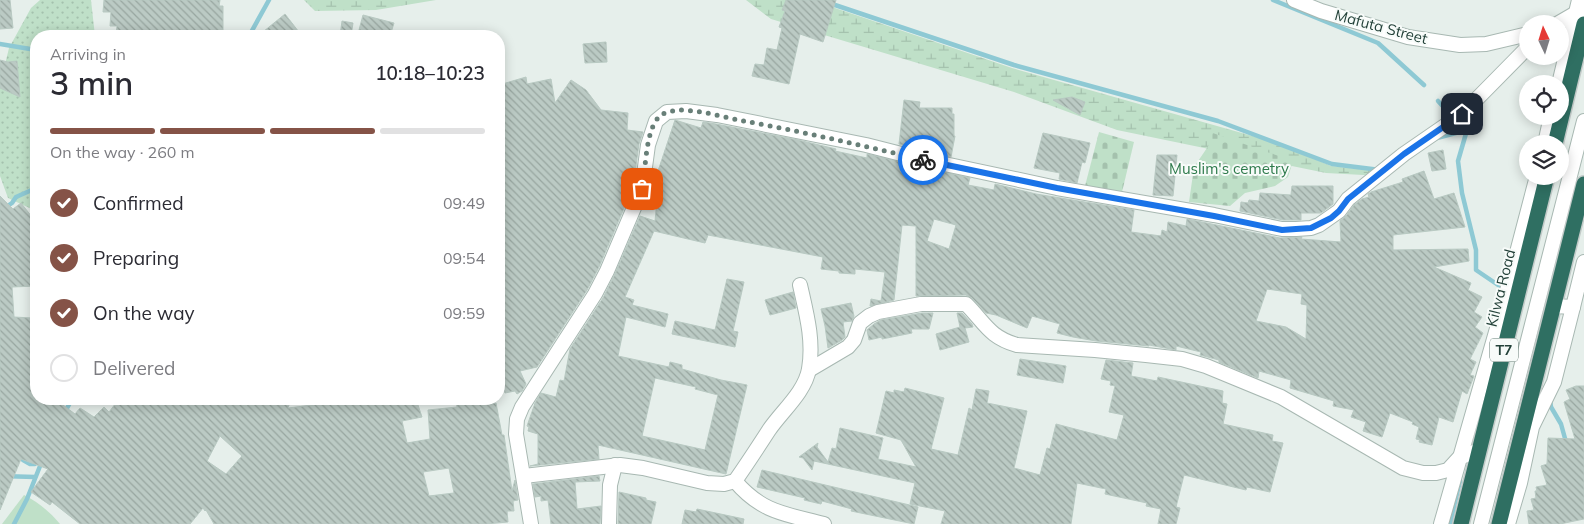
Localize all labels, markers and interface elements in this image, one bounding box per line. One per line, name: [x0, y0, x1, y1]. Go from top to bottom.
street label: Mafuta Street: [1333, 5, 1430, 48]
north arrow: [1519, 15, 1569, 65]
map controls: [1519, 15, 1569, 185]
text: Arriving in: [50, 44, 126, 64]
text: 10:18–10:23: [375, 61, 485, 85]
text: 3 min: [50, 63, 133, 103]
button: locate: [1519, 75, 1569, 125]
pin: [1441, 93, 1483, 135]
icon: home: [1448, 100, 1476, 128]
courier: [898, 135, 948, 185]
button: layers: [1519, 135, 1569, 185]
text: On the way · 260 m: [50, 142, 195, 162]
icon: bike: [909, 146, 937, 174]
park label: Muslim's cemetry: [1169, 159, 1289, 178]
pin: [621, 168, 663, 210]
icon: bag: [628, 175, 656, 203]
icon: check: [50, 189, 78, 217]
text: Confirmed: [93, 191, 184, 215]
text: 09:49: [443, 193, 485, 213]
icon: check: [50, 244, 78, 272]
text: Preparing: [93, 246, 179, 270]
street label: Kilwa Road: [1482, 247, 1519, 329]
text: 09:54: [443, 248, 485, 268]
icon: check: [50, 299, 78, 327]
text: On the way: [93, 301, 195, 325]
text: 09:59: [443, 303, 485, 323]
road number: T7: [1490, 338, 1518, 362]
text: Delivered: [93, 356, 175, 380]

